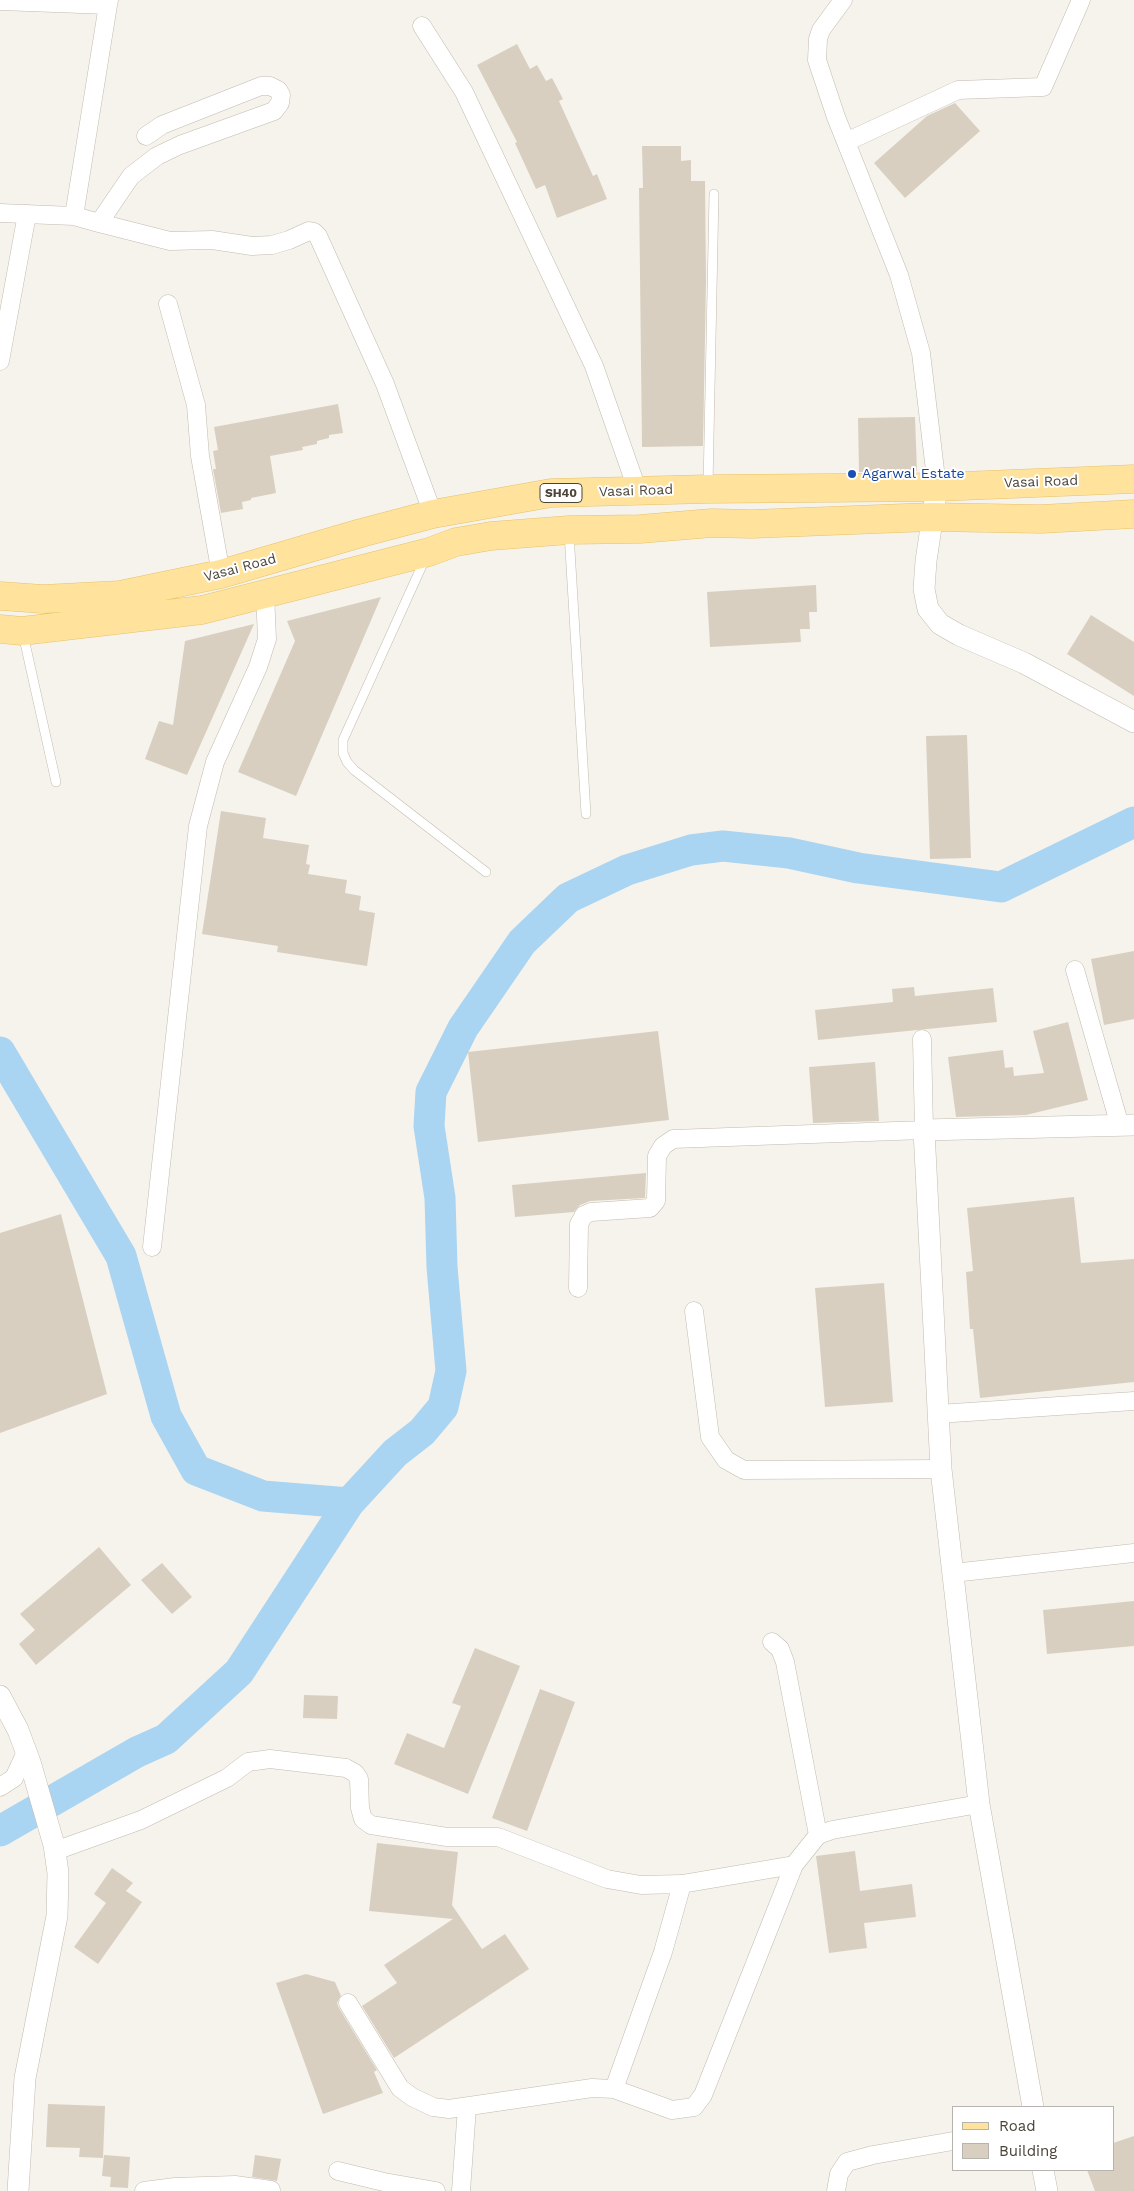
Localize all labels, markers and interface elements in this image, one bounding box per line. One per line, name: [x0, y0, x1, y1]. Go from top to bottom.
place label: Agarwal Estate: [862, 466, 965, 482]
marker: Agarwal Estate: [846, 468, 858, 480]
street label: Vasai Road: [1004, 472, 1078, 492]
street label: Vasai Road: [599, 481, 673, 501]
road number: SH40: [540, 483, 582, 502]
street label: Vasai Road: [202, 550, 278, 586]
legend: [952, 2106, 1114, 2171]
text: Road: [999, 2117, 1036, 2135]
text: Building: [999, 2142, 1057, 2160]

